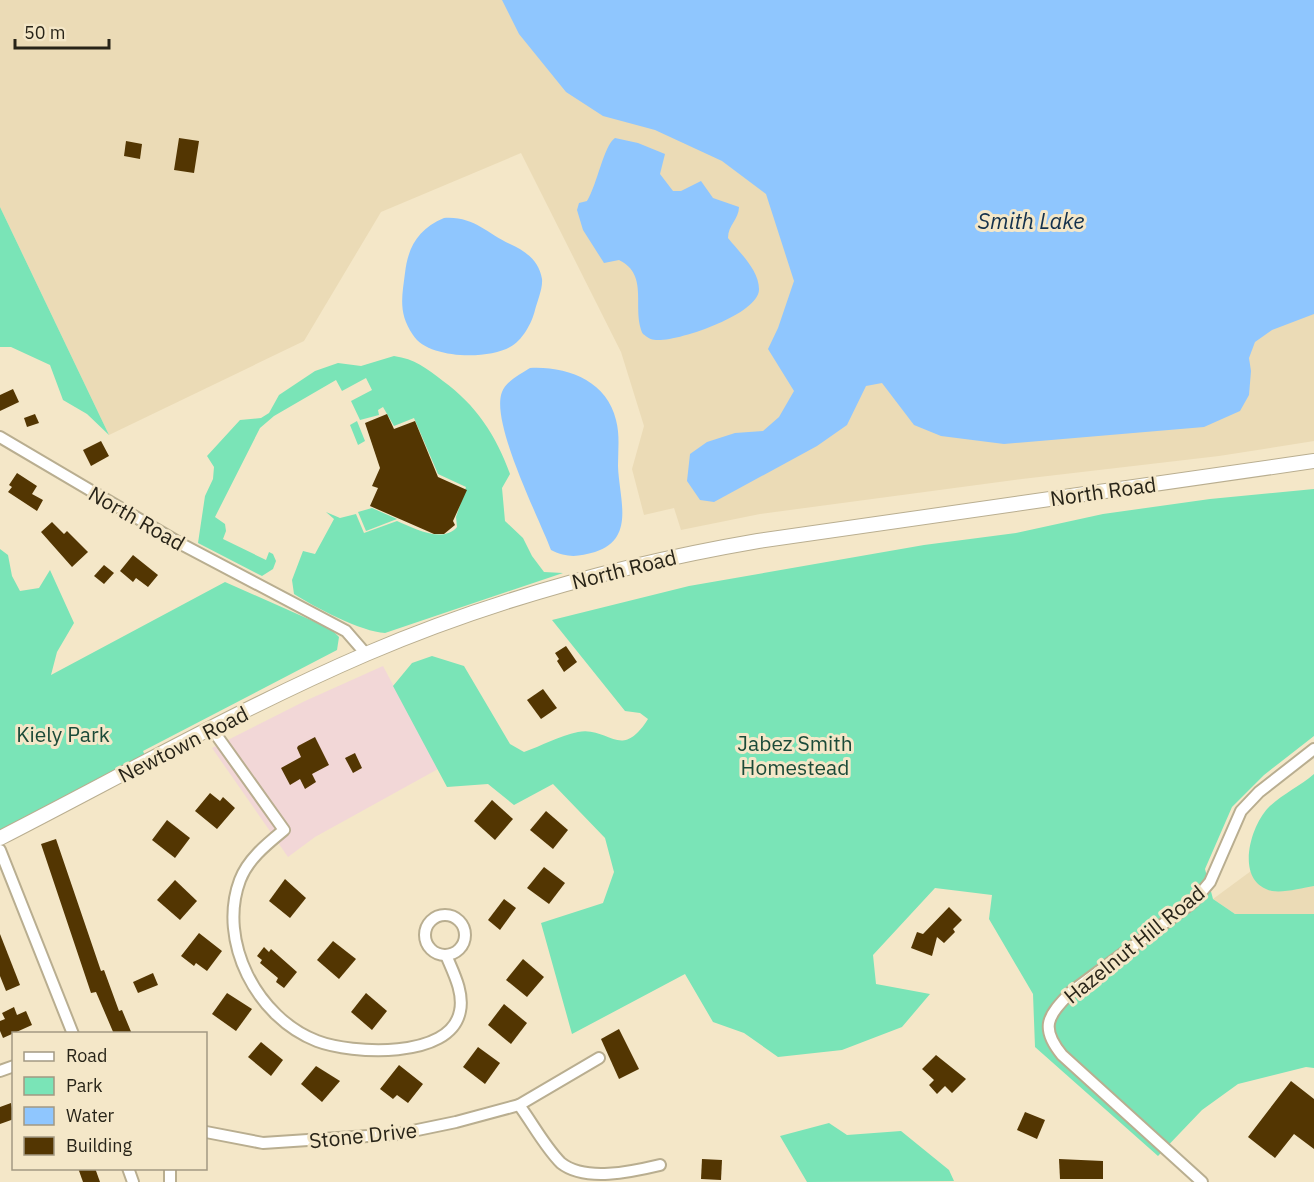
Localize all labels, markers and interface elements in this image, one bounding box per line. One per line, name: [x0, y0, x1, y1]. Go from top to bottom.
scale bar: [15, 12, 110, 50]
text: 50 m: [24, 21, 66, 44]
water label: Smith Lake: [977, 206, 1085, 235]
street label: North Road: [1048, 470, 1158, 512]
street label: North Road: [84, 479, 190, 557]
street label: North Road: [569, 542, 679, 596]
street label: Newtown Road: [113, 699, 253, 789]
park label: Kiely Park: [16, 720, 110, 748]
park label: Jabez Smith Homestead: [737, 729, 853, 781]
street label: Hazelnut Hill Road: [1058, 878, 1210, 1010]
legend: [12, 1032, 207, 1170]
text: Road: [66, 1044, 107, 1067]
text: Park: [66, 1074, 103, 1097]
text: Water: [66, 1104, 115, 1127]
street label: Stone Drive: [308, 1115, 418, 1155]
text: Building: [66, 1134, 133, 1157]

